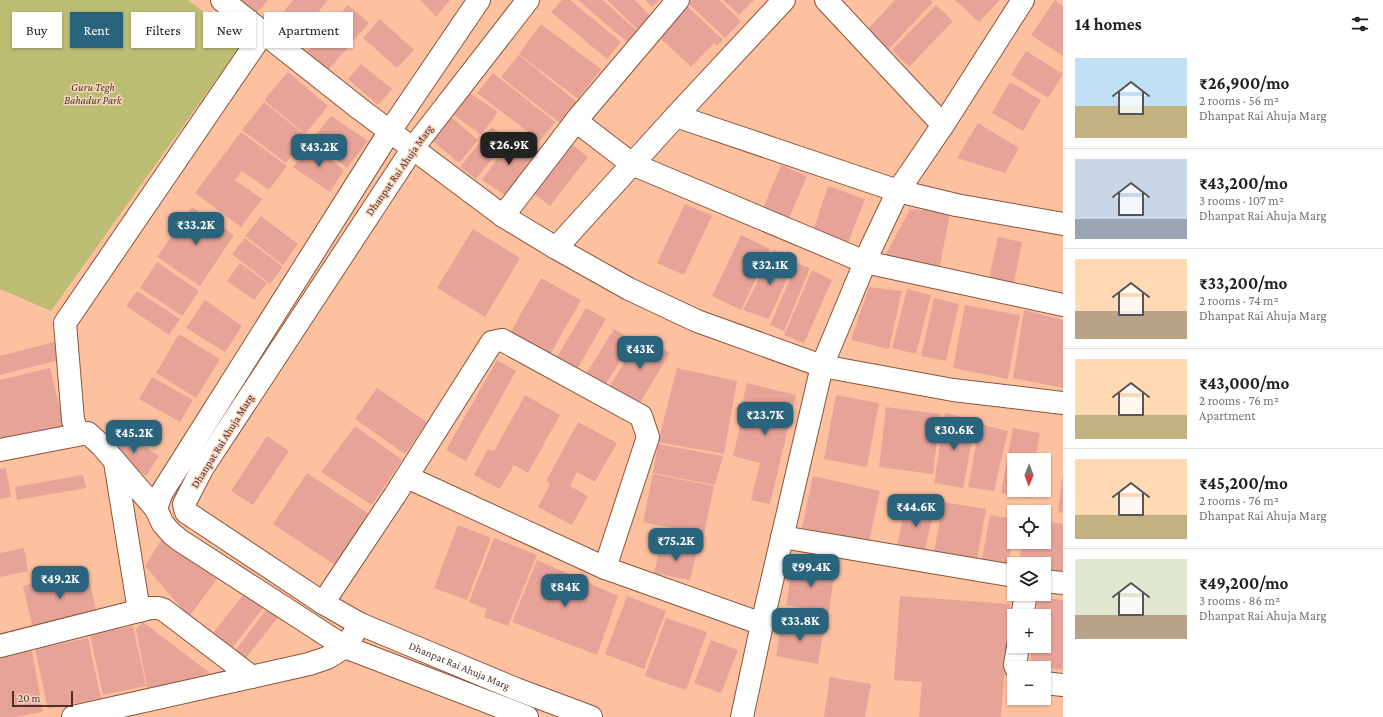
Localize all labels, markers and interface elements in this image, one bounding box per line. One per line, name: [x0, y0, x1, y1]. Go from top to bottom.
chip: Buy: [12, 12, 62, 48]
chip: Rent: [70, 12, 123, 48]
chip: Filters: [131, 12, 195, 48]
chip: New: [203, 12, 256, 48]
chip: Apartment: [264, 12, 353, 48]
icon: filters: [1349, 13, 1371, 35]
text: 14 homes: [1075, 15, 1142, 34]
icon: home: [1107, 74, 1155, 122]
text: ₹26,900/mo: [1199, 74, 1289, 93]
park label: Guru Tegh Bahadur Park: [64, 81, 123, 106]
text: 2 rooms · 56 m²: [1199, 93, 1279, 108]
text: Dhanpat Rai Ahuja Marg: [1199, 108, 1327, 123]
street label: Dhanpat Rai Ahuja Marg: [363, 122, 436, 218]
pin: ₹26.9K: [476, 132, 542, 166]
pin: ₹43.2K: [286, 134, 352, 168]
text: ₹26.9K: [489, 137, 529, 152]
text: ₹43.2K: [300, 139, 338, 154]
text: ₹43,200/mo: [1199, 174, 1288, 193]
icon: home: [1107, 175, 1155, 223]
text: 3 rooms · 107 m²: [1199, 193, 1284, 208]
text: Dhanpat Rai Ahuja Marg: [1199, 208, 1327, 223]
pin: ₹33.2K: [163, 212, 229, 246]
text: ₹33.2K: [177, 217, 215, 232]
pin: ₹32.1K: [737, 252, 803, 286]
text: ₹32.1K: [752, 257, 788, 272]
text: ₹33,200/mo: [1199, 274, 1287, 293]
icon: home: [1107, 275, 1155, 323]
text: 2 rooms · 74 m²: [1199, 293, 1279, 308]
text: Dhanpat Rai Ahuja Marg: [1199, 308, 1327, 323]
pin: ₹43K: [616, 336, 664, 370]
text: ₹43K: [626, 341, 654, 356]
text: ₹43,000/mo: [1199, 374, 1289, 393]
icon: home: [1107, 375, 1155, 423]
street label: Dhanpat Rai Ahuja Marg: [188, 391, 257, 490]
text: 2 rooms · 76 m²: [1199, 393, 1279, 408]
pin: ₹23.7K: [732, 402, 798, 436]
text: ₹23.7K: [746, 407, 784, 422]
text: Apartment: [1199, 408, 1256, 423]
pin: ₹30.6K: [921, 417, 987, 451]
pin: ₹45.2K: [101, 420, 167, 454]
text: ₹30.6K: [934, 422, 974, 437]
text: ₹45.2K: [115, 425, 153, 440]
north arrow: [1007, 453, 1051, 497]
map controls: [1007, 453, 1051, 705]
text: ₹45,200/mo: [1199, 474, 1288, 493]
icon: home: [1107, 475, 1155, 523]
text: 2 rooms · 76 m²: [1199, 493, 1279, 508]
pin: ₹44.6K: [883, 494, 949, 528]
text: ₹44.6K: [896, 499, 936, 514]
button: locate: [1007, 505, 1051, 549]
text: Dhanpat Rai Ahuja Marg: [1199, 508, 1327, 523]
pin: ₹75.2K: [643, 528, 709, 562]
text: ₹75.2K: [657, 533, 695, 548]
pin: ₹99.4K: [778, 554, 844, 588]
button: layers: [1007, 557, 1051, 601]
text: ₹99.4K: [791, 559, 831, 574]
pin: ₹49.2K: [27, 566, 93, 600]
text: ₹49.2K: [41, 571, 79, 586]
pin: ₹84K: [541, 574, 589, 608]
text: ₹49,200/mo: [1199, 574, 1288, 593]
icon: home: [1107, 575, 1155, 623]
text: ₹84K: [550, 579, 580, 594]
text: 3 rooms · 86 m²: [1199, 593, 1280, 608]
pin: ₹33.8K: [767, 608, 833, 642]
text: Dhanpat Rai Ahuja Marg: [1199, 608, 1327, 623]
button: +: [1007, 609, 1051, 653]
text: ₹33.8K: [781, 613, 819, 628]
street label: Dhanpat Rai Ahuja Marg: [407, 639, 512, 693]
button: −: [1007, 661, 1051, 705]
scale bar: [12, 689, 73, 708]
text: 20 m: [18, 692, 40, 704]

